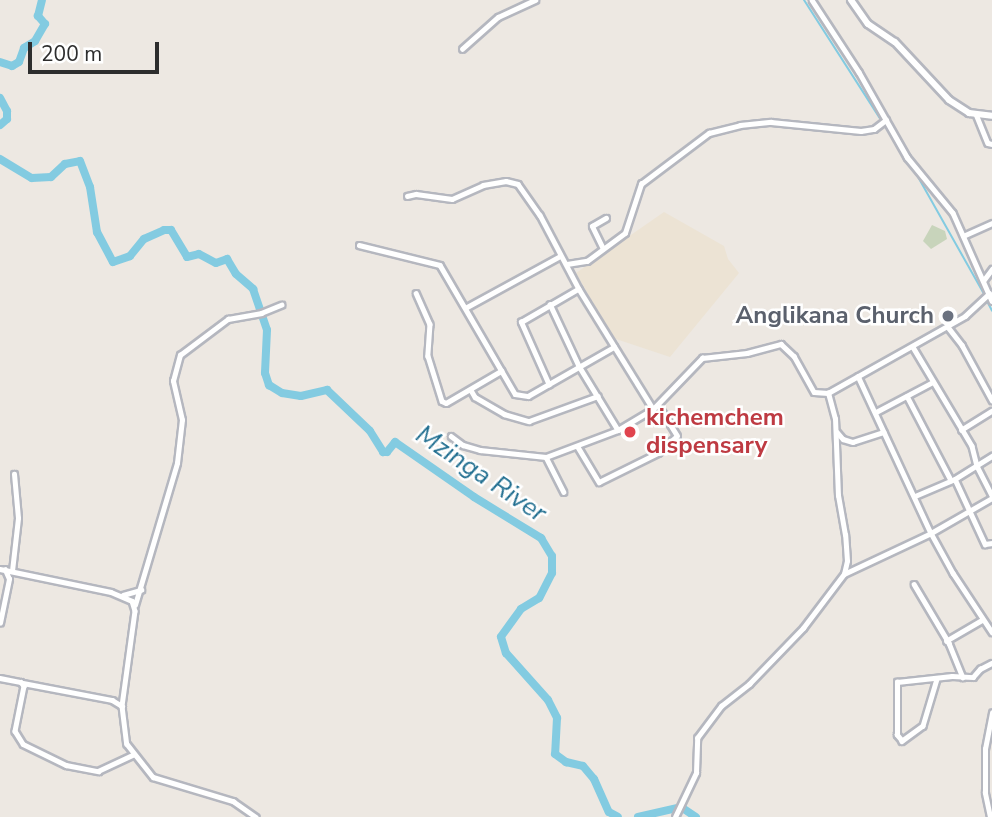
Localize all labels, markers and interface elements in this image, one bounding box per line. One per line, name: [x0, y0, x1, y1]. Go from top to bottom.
scale bar: [32, 28, 163, 72]
text: 200 m: [41, 40, 102, 68]
place label: Anglikana Church: [735, 302, 934, 330]
marker: Anglikana Church: [940, 308, 956, 324]
place label: kichemchem dispensary: [646, 404, 784, 460]
water label: Mzinga River: [410, 419, 552, 529]
marker: kichemchem dispensary: [620, 422, 640, 442]

